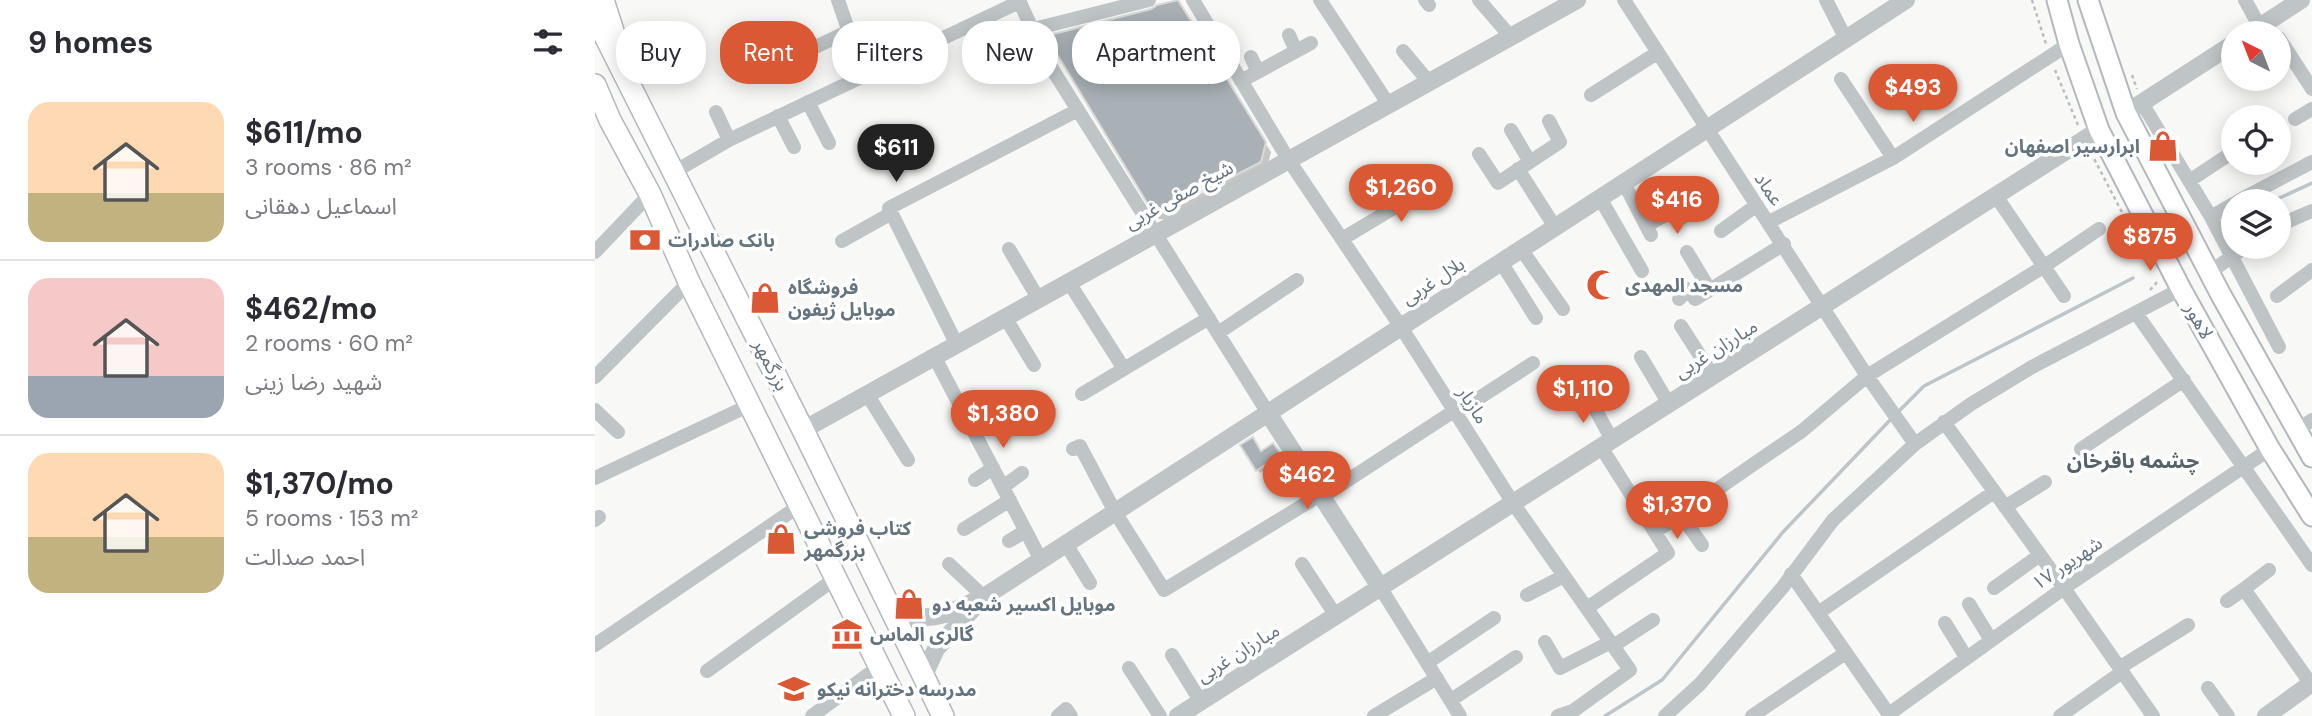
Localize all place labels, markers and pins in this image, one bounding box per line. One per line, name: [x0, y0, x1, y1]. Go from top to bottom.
pin: $493: [1872, 64, 1954, 124]
pin: $611: [855, 124, 937, 184]
shop icon: ابرارسیر اصفهان: [2146, 129, 2180, 163]
place label: ابرارسیر اصفهان: [2005, 134, 2140, 159]
pin: $1,260: [1344, 164, 1458, 224]
pin: $416: [1636, 176, 1718, 236]
pin: $875: [2109, 214, 2191, 273]
bank icon: بانک صادرات: [628, 223, 662, 257]
place label: بانک صادرات: [668, 228, 775, 253]
mosque icon: مسجد المهدی: [1585, 268, 1619, 302]
place label: مسجد المهدی: [1625, 273, 1743, 298]
place label: فروشگاه موبایل ژیفون: [788, 275, 896, 322]
shop icon: فروشگاه موبایل ژیفون: [748, 281, 782, 315]
pin: $1,110: [1526, 366, 1640, 425]
pin: $1,380: [946, 391, 1060, 450]
pin: $462: [1266, 452, 1348, 511]
pin: $1,370: [1620, 482, 1734, 541]
place label: کتاب فروشی بزرگمهر: [803, 516, 912, 563]
shop icon: کتاب فروشی بزرگمهر: [764, 522, 798, 556]
shop icon: موبایل اکسیر شعبه دو: [892, 587, 926, 621]
place label: موبایل اکسیر شعبه دو: [932, 592, 1116, 617]
museum icon: گالری الماس: [830, 617, 864, 651]
place label: گالری الماس: [870, 622, 974, 647]
school or university icon: مدرسه دخترانه نیکو: [777, 672, 811, 706]
place label: مدرسه دخترانه نیکو: [817, 677, 976, 702]

